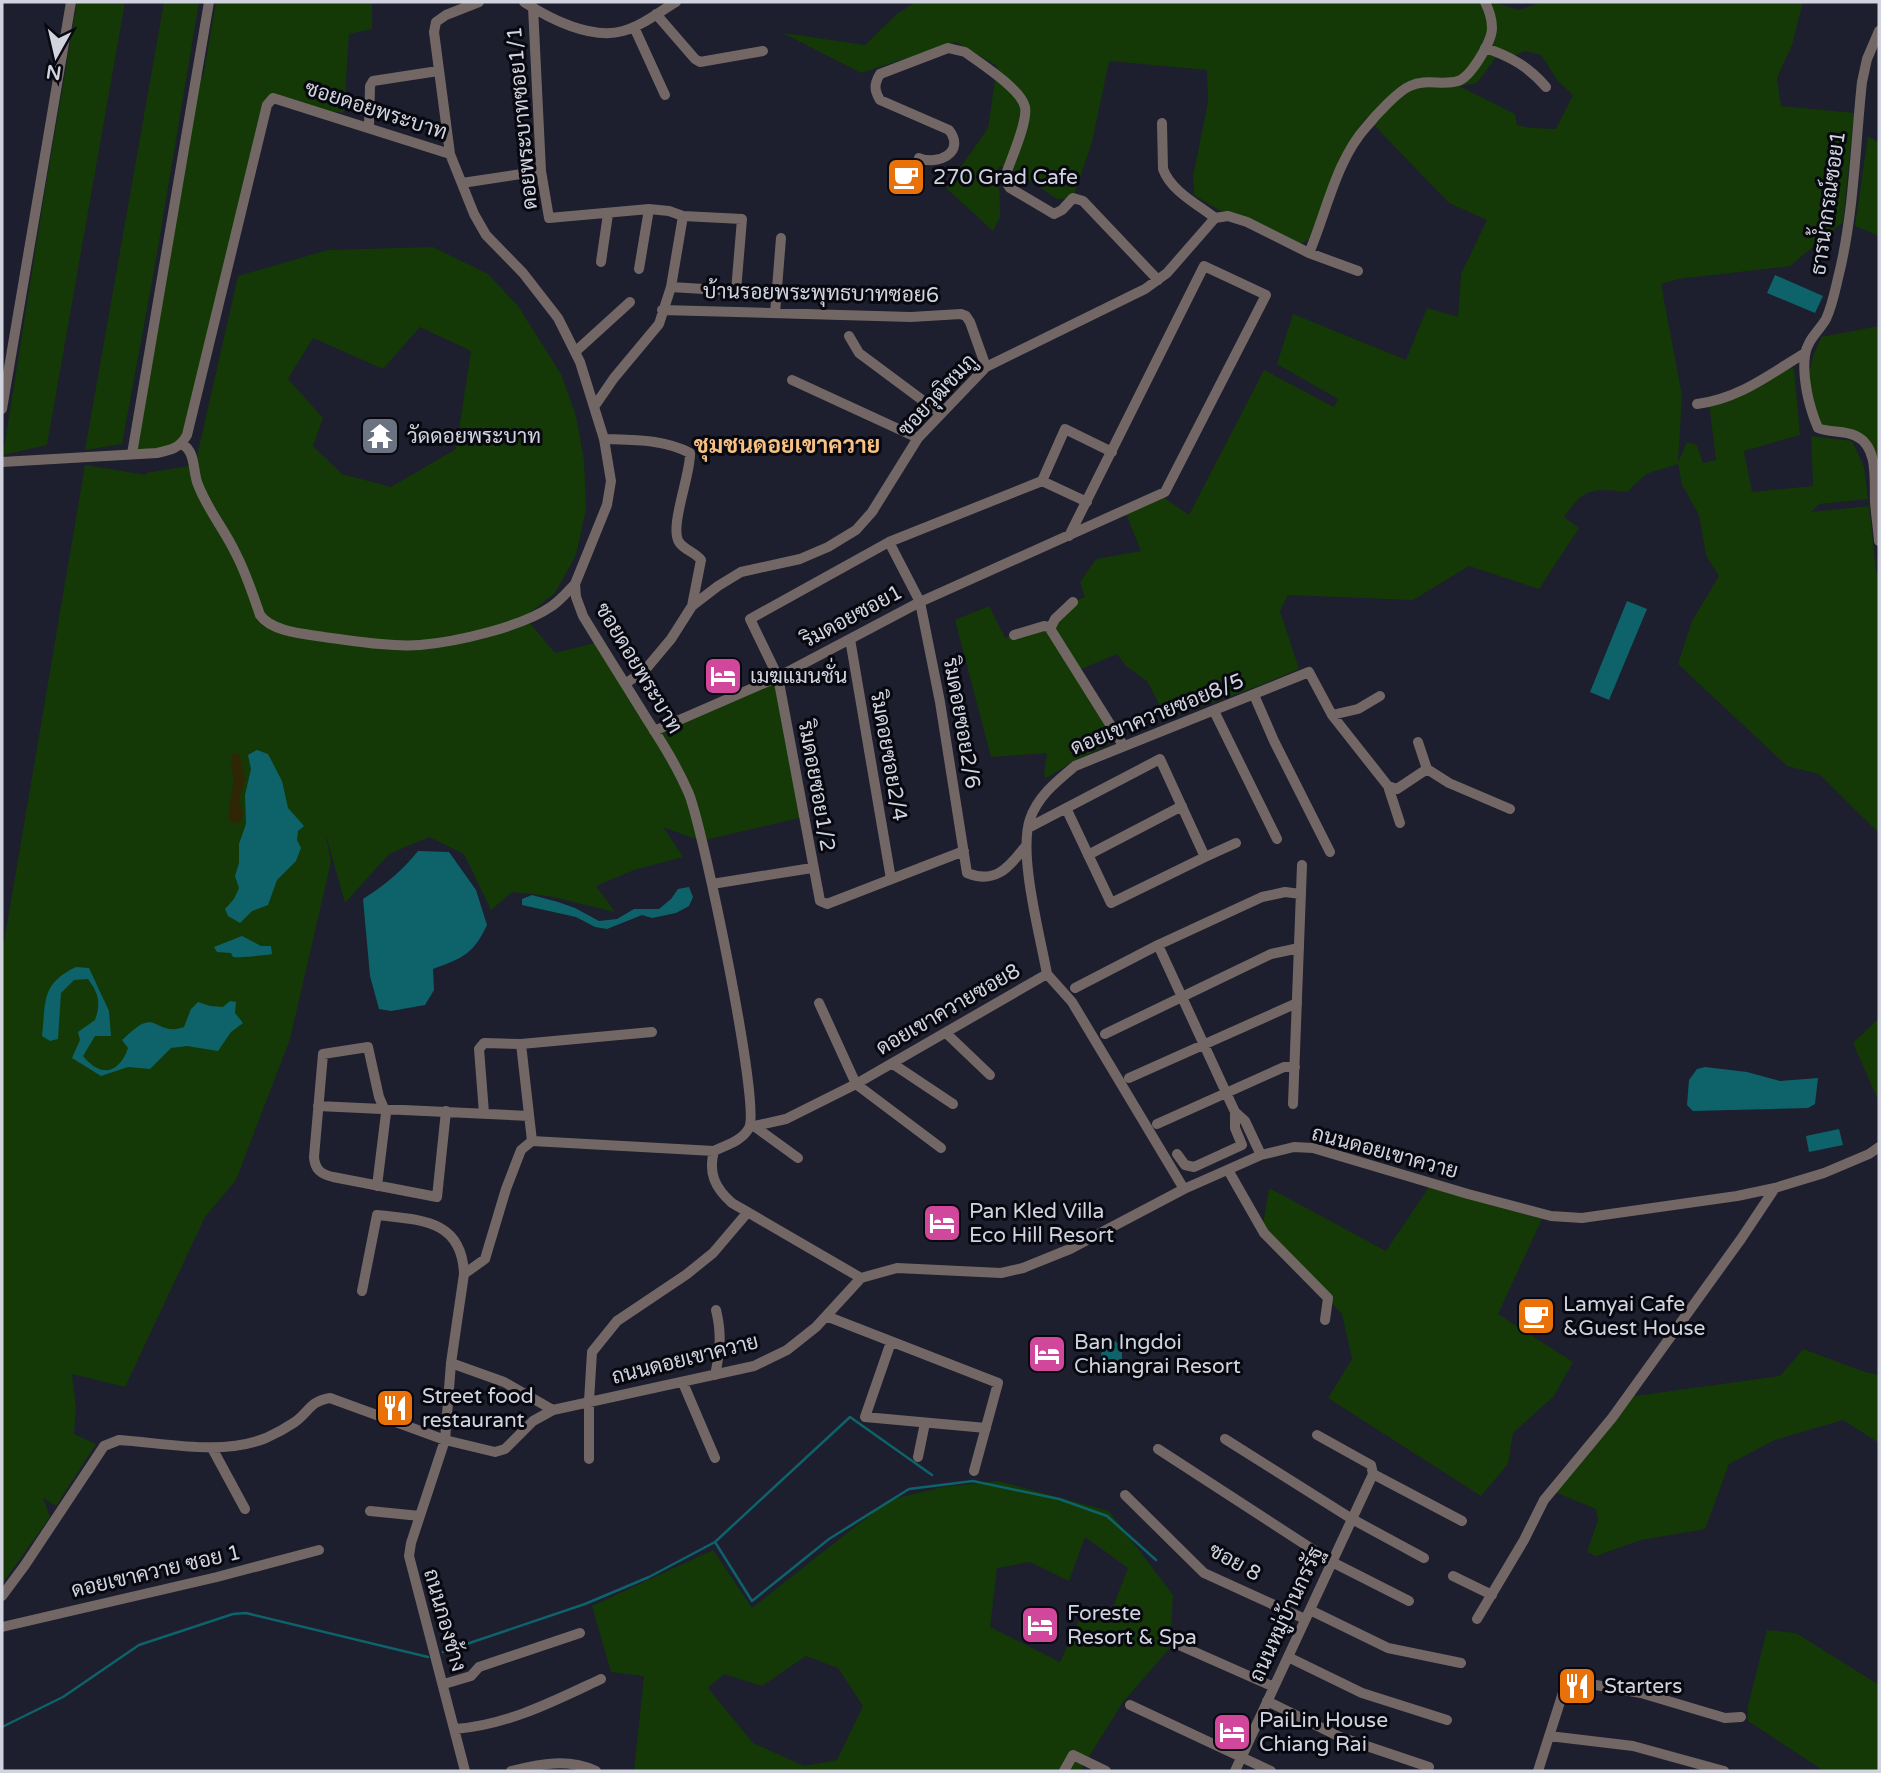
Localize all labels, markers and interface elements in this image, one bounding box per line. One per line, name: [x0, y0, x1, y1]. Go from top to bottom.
north arrow: [21, 21, 91, 91]
street label: ดอยพระบาทซอย1/1: [502, 25, 543, 211]
text: N: [45, 60, 63, 84]
street label: ซอยดอยพระบาท: [302, 76, 450, 145]
street label: ธารน้ำกรณ์ซอย1: [1800, 128, 1851, 277]
cafe icon: 270 Grad Cafe: [885, 156, 927, 198]
place label: 270 Grad Cafe: [933, 165, 1078, 190]
street label: บ้านรอยพระพุทธบาทซอย6: [703, 279, 939, 309]
street label: ซอยวุฒิชมภู: [893, 349, 983, 443]
temple icon: วัดดอยพระบาท: [359, 415, 401, 457]
place label: วัดดอยพระบาท: [407, 424, 541, 449]
district label: ชุมชนดอยเขาควาย: [694, 432, 880, 462]
street label: ริมดอยซอย1: [797, 580, 907, 654]
street label: ซอยดอยพระบาท: [590, 598, 687, 738]
hotel icon: เมฆแมนชั่น: [702, 655, 744, 697]
street label: ริมดอยซอย2/6: [938, 655, 985, 791]
place label: เมฆแมนชั่น: [750, 657, 847, 689]
street label: ดอยเขาควายซอย8/5: [1067, 668, 1247, 761]
street label: ริมดอยซอย2/4: [865, 688, 912, 823]
street label: ริมดอยซอย1/2: [793, 718, 840, 854]
street label: ดอยเขาควายซอย8: [872, 958, 1025, 1061]
street label: ถนนดอยเขาควาย: [1309, 1121, 1461, 1184]
place label: Pan Kled Villa Eco Hill Resort: [969, 1199, 1114, 1248]
hotel icon: Pan Kled Villa Eco Hill Resort: [921, 1202, 963, 1244]
place label: Lamyai Cafe &Guest House: [1563, 1292, 1706, 1341]
cafe icon: Lamyai Cafe &Guest House: [1515, 1295, 1557, 1337]
street label: ถนนดอยเขาควาย: [609, 1329, 761, 1390]
place label: Ban Ingdoi Chiangrai Resort: [1074, 1330, 1241, 1379]
hotel icon: Ban Ingdoi Chiangrai Resort: [1026, 1333, 1068, 1375]
place label: Street food restaurant: [422, 1384, 534, 1433]
restaurant icon: Street food restaurant: [374, 1387, 416, 1429]
street label: ซอย 8: [1204, 1538, 1265, 1587]
street label: ดอยเขาควาย ซอย 1: [69, 1540, 243, 1603]
street label: ถนนหมู่บ้านกรรัฐ: [1244, 1543, 1330, 1687]
street label: ถนนกองช้าง: [418, 1566, 471, 1674]
place label: Foreste Resort & Spa: [1067, 1601, 1197, 1650]
hotel icon: Foreste Resort & Spa: [1019, 1604, 1061, 1646]
restaurant icon: Starters: [1556, 1665, 1598, 1707]
place label: Starters: [1604, 1674, 1682, 1699]
place label: PaiLin House Chiang Rai: [1259, 1708, 1388, 1757]
hotel icon: PaiLin House Chiang Rai: [1211, 1711, 1253, 1753]

